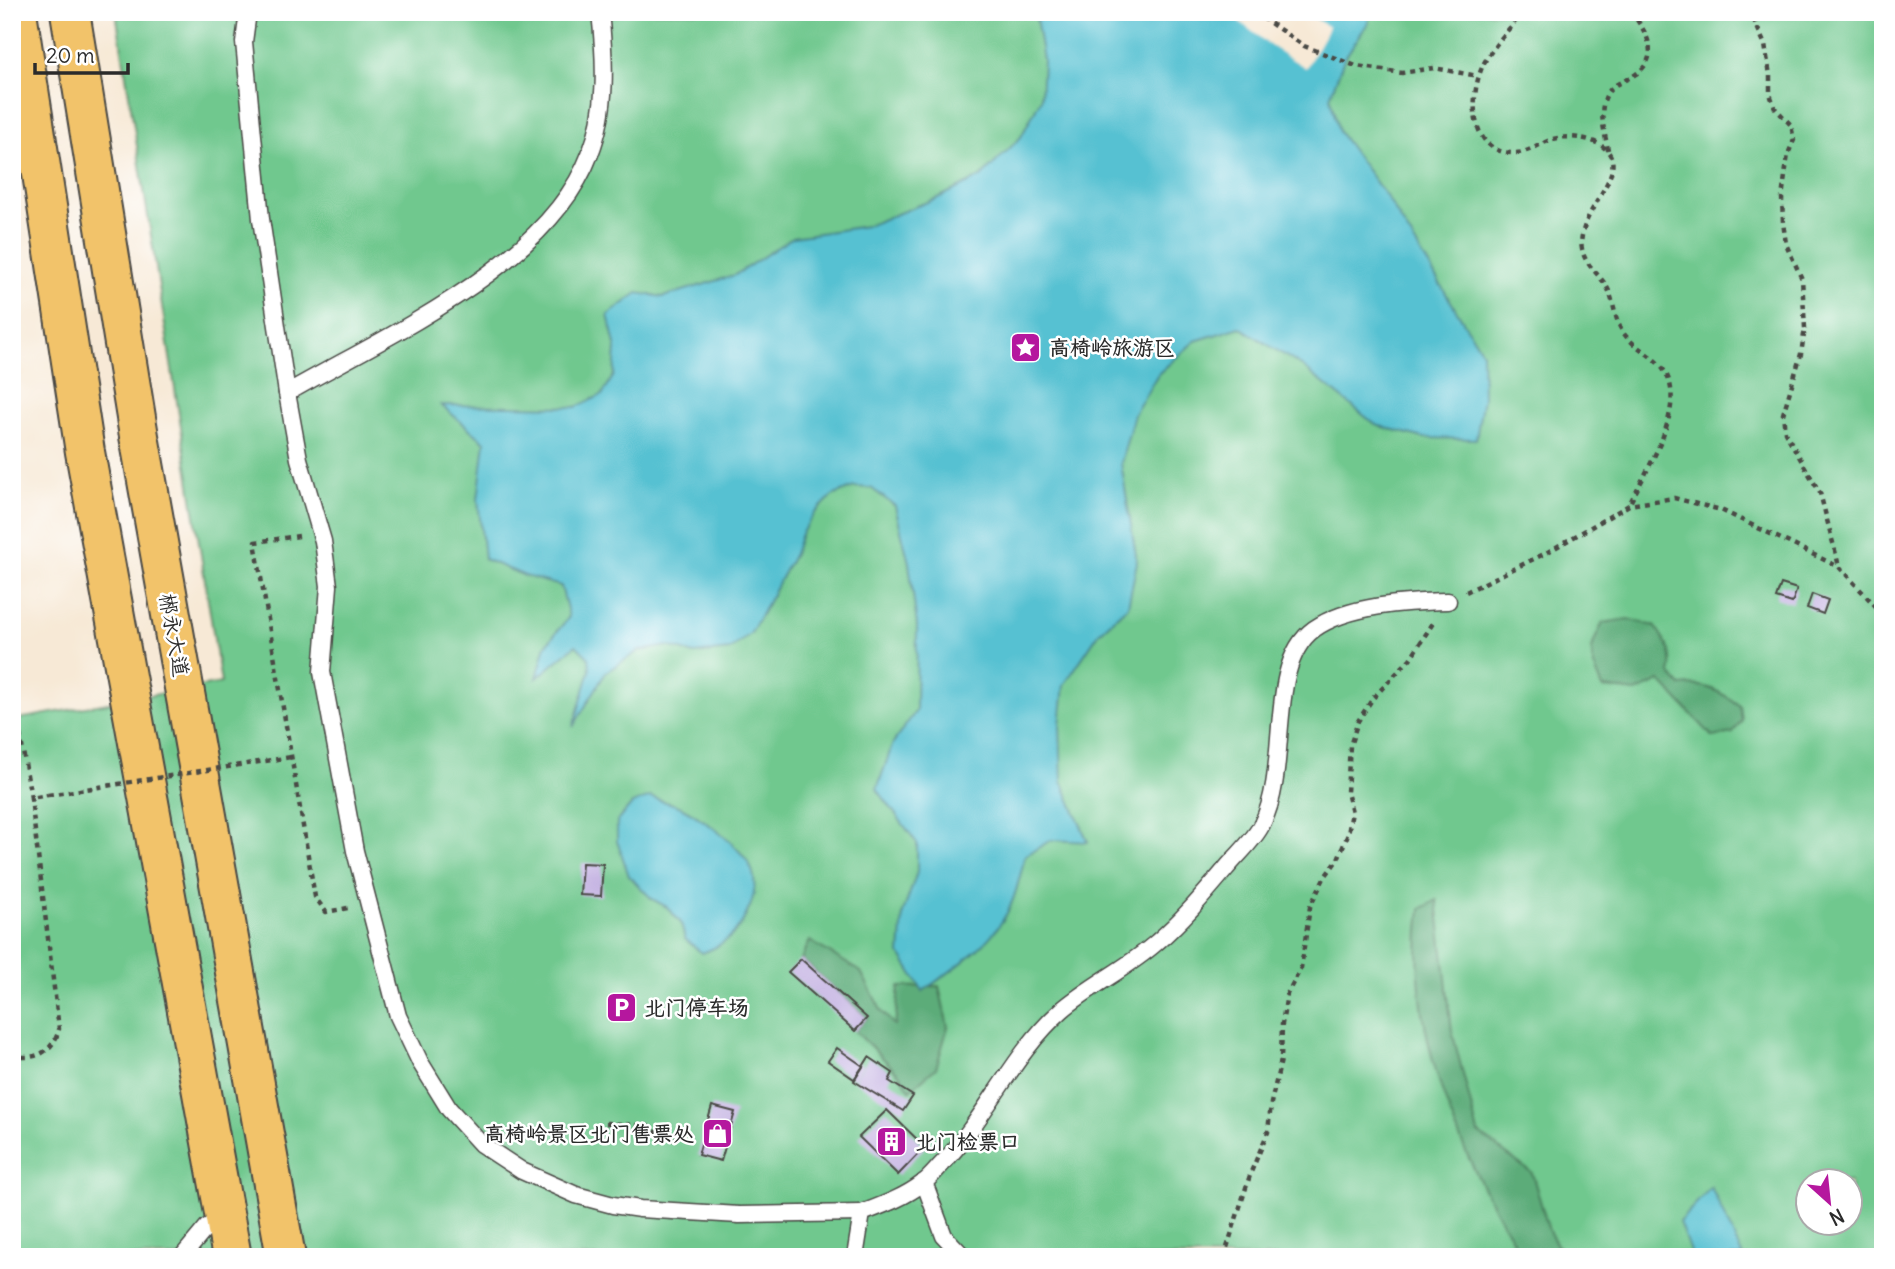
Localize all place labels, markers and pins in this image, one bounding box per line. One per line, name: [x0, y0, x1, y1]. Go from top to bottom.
place icon: 高椅岭旅游区: [1009, 331, 1043, 365]
place label: 高椅岭旅游区: [1049, 334, 1175, 361]
parking icon: 北门停车场: [604, 991, 638, 1025]
place label: 北门停车场: [644, 994, 749, 1021]
shop icon: 高椅岭景区北门售票处: [700, 1117, 734, 1151]
place label: 高椅岭景区北门售票处: [484, 1120, 694, 1147]
building icon: 北门检票口: [875, 1125, 909, 1159]
place label: 北门检票口: [915, 1128, 1020, 1155]

